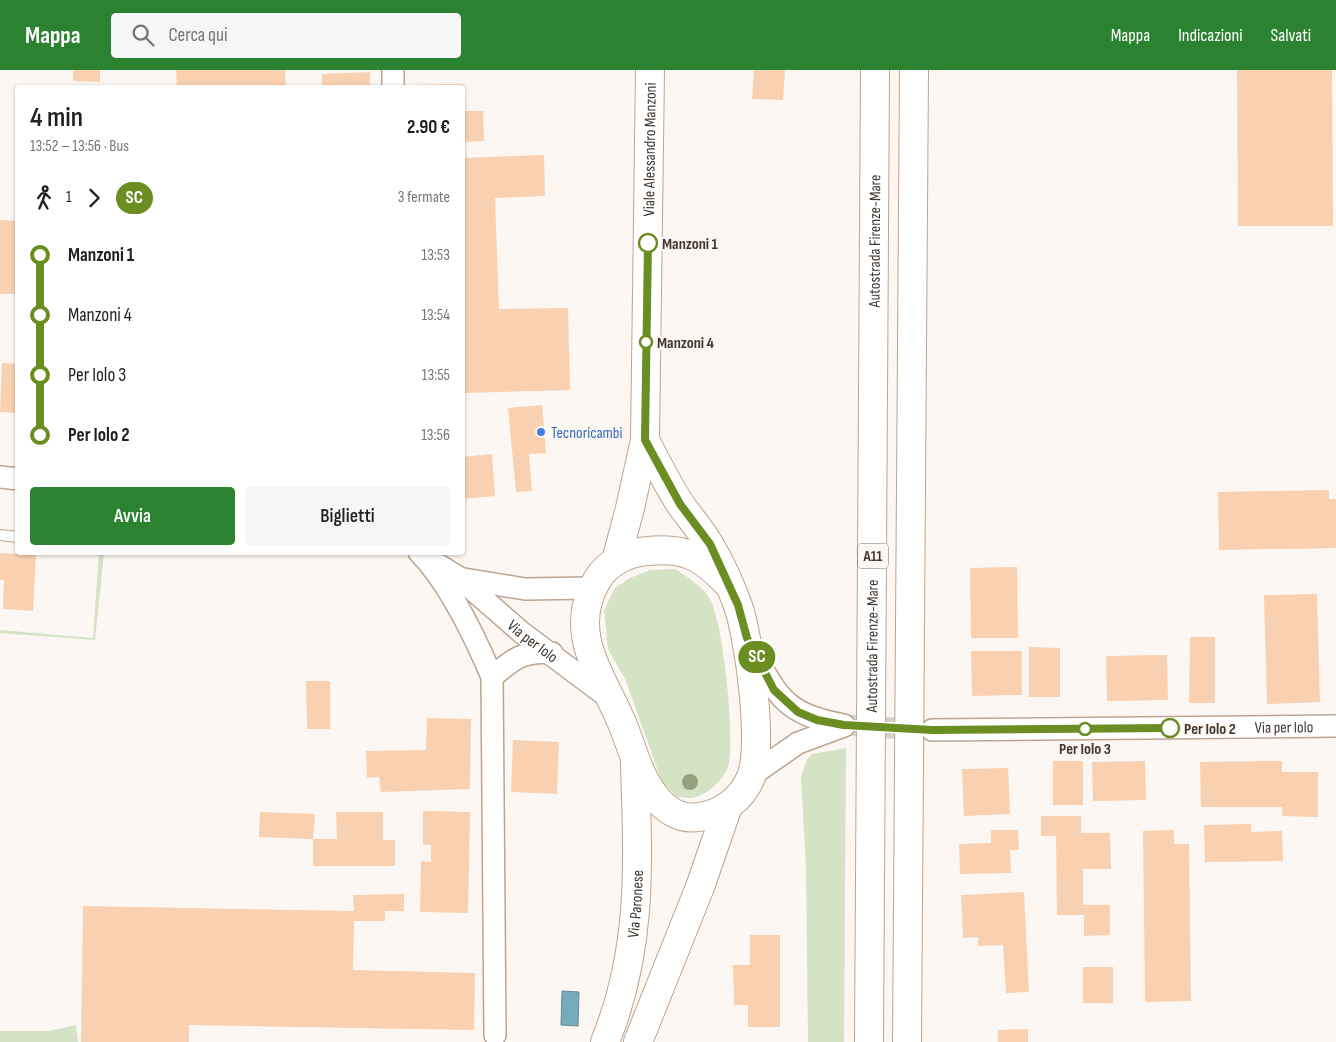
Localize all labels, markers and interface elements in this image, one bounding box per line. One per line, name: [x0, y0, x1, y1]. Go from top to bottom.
search box: [111, 13, 461, 58]
text: Mappa: [25, 21, 81, 50]
icon: search: [129, 21, 157, 49]
text: Cerca qui: [169, 24, 227, 47]
text: Mappa: [1111, 25, 1150, 46]
text: Indicazioni: [1178, 25, 1243, 46]
text: Salvati: [1271, 25, 1311, 46]
street label: Viale Alessandro Manzoni: [640, 82, 661, 217]
text: 4 min: [30, 101, 83, 134]
text: 2.90 €: [407, 116, 450, 139]
text: 13:52 – 13:56 · Bus: [30, 137, 129, 156]
street label: Autostrada Firenze-Mare: [866, 175, 885, 308]
icon: walk: [30, 184, 58, 212]
icon: forward: [80, 184, 108, 212]
text: SC: [126, 187, 143, 208]
text: 1: [66, 188, 72, 207]
text: 3 fermate: [398, 188, 450, 207]
marker: Manzoni 1: [638, 233, 658, 253]
place label: Manzoni 1: [662, 235, 719, 254]
text: Manzoni 1: [68, 244, 134, 267]
text: 13:53: [422, 246, 450, 265]
text: Manzoni 4: [68, 304, 132, 327]
text: 13:54: [422, 306, 450, 325]
place label: Manzoni 4: [657, 334, 715, 353]
marker: Manzoni 4: [639, 335, 653, 349]
text: Per Iolo 3: [68, 364, 126, 387]
text: 13:55: [422, 366, 450, 385]
text: Per Iolo 2: [68, 424, 129, 447]
place label: Tecnoricambi: [551, 424, 622, 443]
text: 13:56: [421, 426, 450, 445]
marker: Tecnoricambi: [535, 426, 547, 438]
button: Avvia: [30, 487, 235, 545]
button: Biglietti: [245, 487, 450, 545]
road number: A11: [858, 544, 888, 568]
street label: Autostrada Firenze-Mare: [863, 580, 883, 713]
street label: Via per Iolo: [503, 616, 561, 667]
line badge: SC: [734, 641, 780, 673]
text: SC: [748, 646, 766, 667]
marker: Per Iolo 2: [1160, 718, 1180, 738]
street label: Via per Iolo: [1255, 718, 1313, 738]
place label: Per Iolo 2: [1184, 720, 1236, 739]
marker: Per Iolo 3: [1078, 722, 1092, 736]
place label: Per Iolo 3: [1059, 740, 1111, 759]
street label: Via Paronese: [624, 870, 648, 939]

